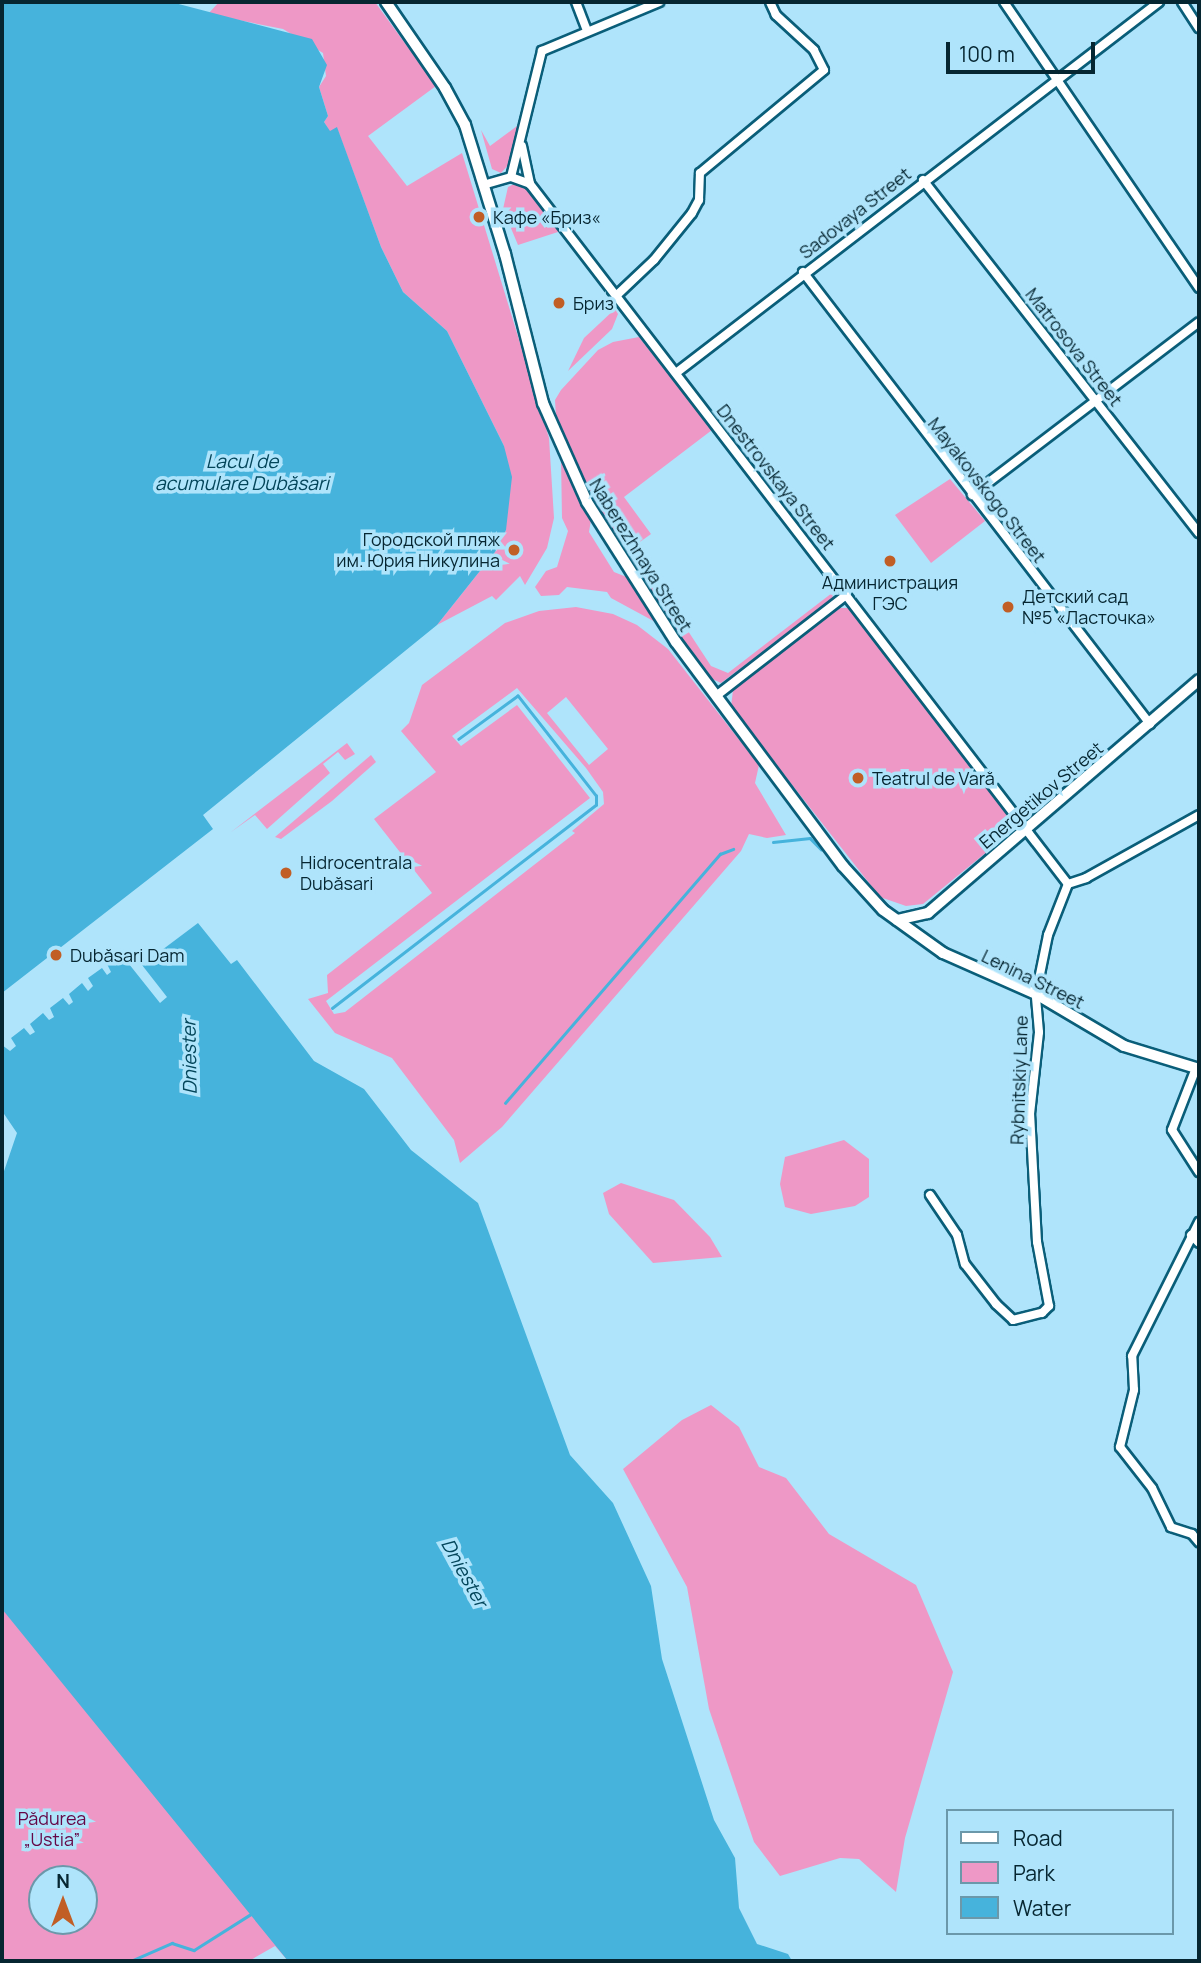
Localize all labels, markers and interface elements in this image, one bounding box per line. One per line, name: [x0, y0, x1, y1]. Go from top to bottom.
scale bar: [949, 28, 1098, 72]
text: 100 m: [959, 40, 1015, 68]
street label: Sadovaya Street: [795, 163, 915, 263]
place label: Кафе «Бриз«: [493, 206, 601, 228]
marker: Кафе «Бриз«: [471, 209, 487, 225]
street label: Matrosova Street: [1021, 284, 1127, 410]
place label: Бриз: [573, 292, 614, 314]
marker: Бриз: [551, 295, 567, 311]
street label: Dnestrovskaya Street: [712, 400, 840, 554]
street label: Mayakovskogo Street: [924, 413, 1050, 567]
water label: Lacul de acumulare Dubăsari: [155, 451, 329, 495]
street label: Naberezhnaya Street: [585, 475, 697, 635]
place label: Городской пляж им. Юрия Никулина: [336, 529, 500, 572]
marker: Городской пляж им. Юрия Никулина: [506, 542, 522, 558]
marker: Администрация ГЭС: [882, 553, 898, 569]
place label: Администрация ГЭС: [822, 572, 958, 614]
place label: Детский сад №5 «Ласточка»: [1022, 586, 1156, 628]
marker: Детский сад №5 «Ласточка»: [1000, 599, 1016, 615]
street label: Energetikov Street: [975, 737, 1107, 853]
place label: Teatrul de Vară: [872, 767, 995, 789]
marker: Teatrul de Vară: [850, 770, 866, 786]
place label: Hidrocentrala Dubăsari: [300, 852, 412, 894]
marker: Hidrocentrala Dubăsari: [278, 865, 294, 881]
place label: Dubăsari Dam: [70, 944, 185, 966]
street label: Lenina Street: [978, 945, 1088, 1013]
marker: Dubăsari Dam: [48, 947, 64, 963]
street label: Rybnitskiy Lane: [1006, 1015, 1032, 1145]
water label: Dniester: [178, 1019, 202, 1095]
water label: Dniester: [436, 1535, 492, 1611]
park label: Pădurea „Ustia”: [18, 1808, 86, 1850]
legend: [946, 1809, 1173, 1935]
text: Road: [1013, 1824, 1063, 1852]
text: Park: [1013, 1859, 1055, 1887]
north arrow: [28, 1865, 98, 1935]
text: N: [56, 1868, 70, 1894]
text: Water: [1013, 1894, 1071, 1922]

